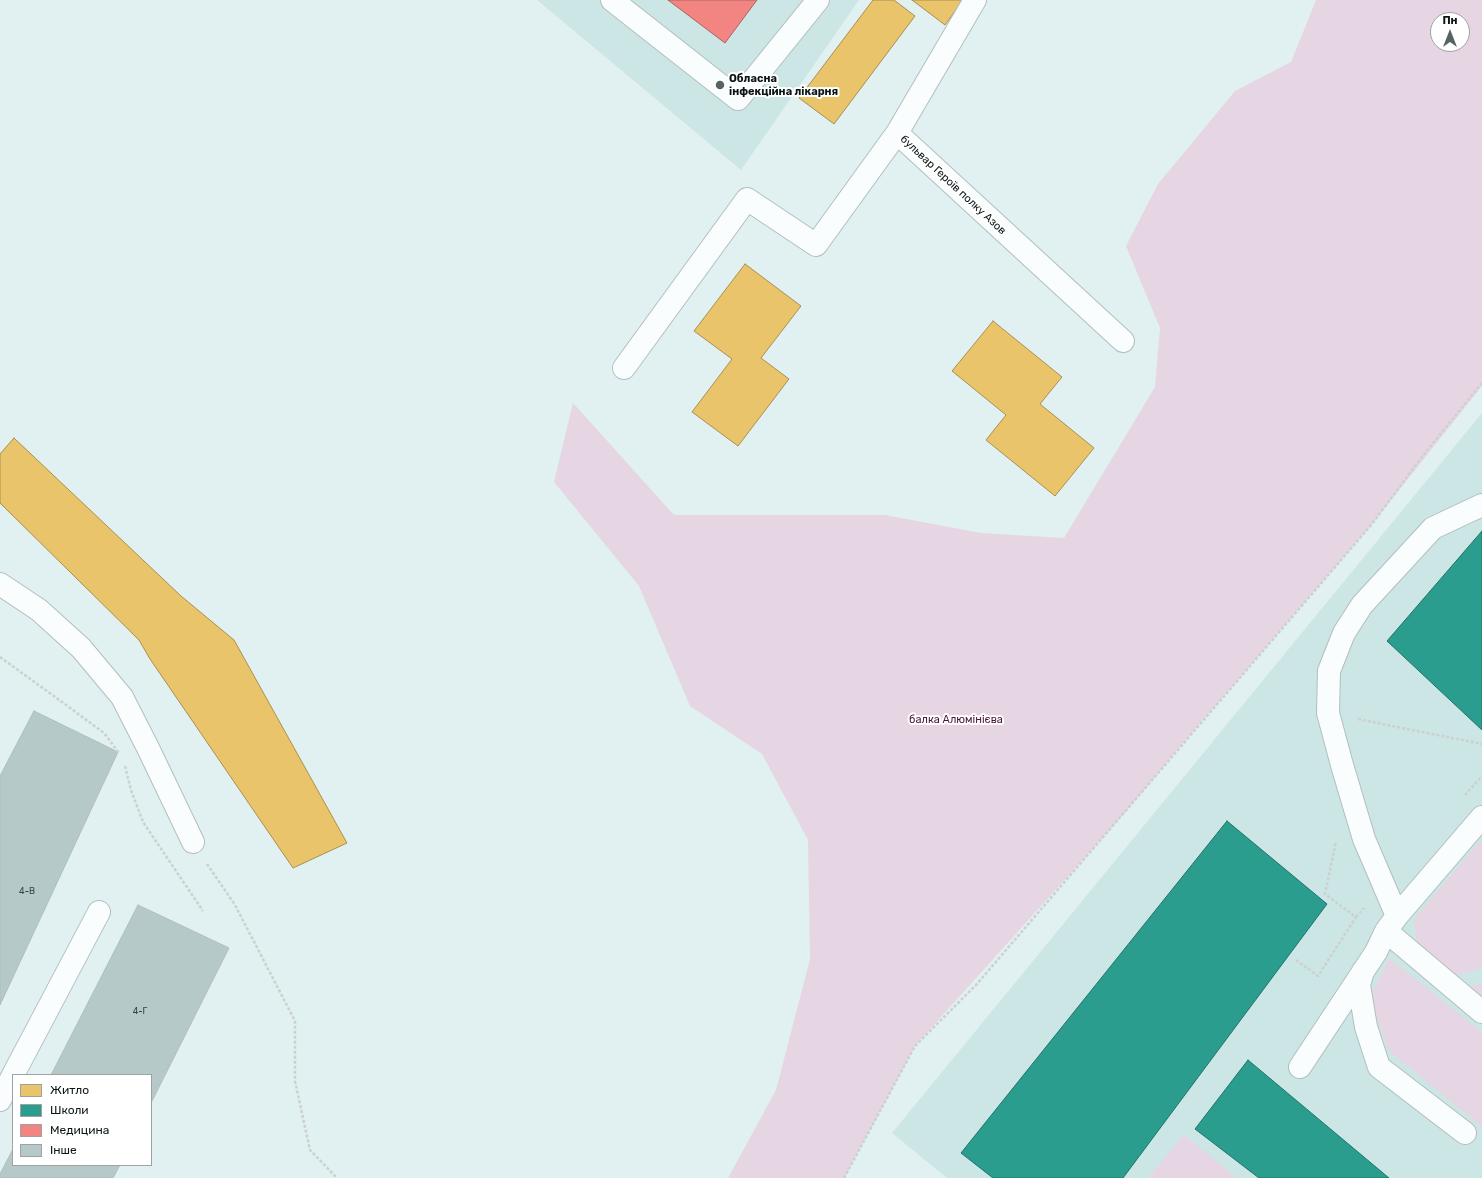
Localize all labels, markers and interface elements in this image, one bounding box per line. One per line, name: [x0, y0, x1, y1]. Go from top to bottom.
north arrow: [1430, 12, 1470, 52]
text: Пн: [1442, 14, 1458, 27]
place label: Обласна інфекційна лікарня: [729, 72, 838, 98]
marker: Обласна інфекційна лікарня: [714, 79, 726, 91]
street label: бульвар Героїв полку Азов: [897, 133, 1009, 237]
park label: балка Алюмінієва: [909, 713, 1003, 727]
house number: 4-В: [19, 886, 35, 896]
house number: 4-Г: [133, 1006, 147, 1016]
legend: [12, 1074, 152, 1166]
text: Житло: [50, 1083, 89, 1097]
text: Школи: [50, 1103, 89, 1117]
text: Медицина: [50, 1123, 109, 1137]
text: Інше: [50, 1143, 77, 1157]

